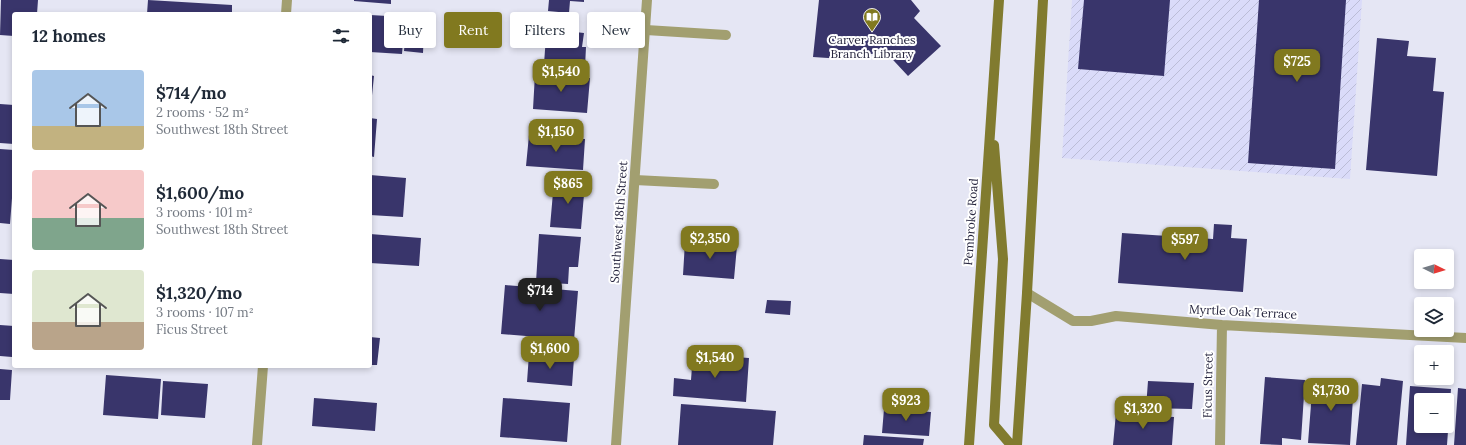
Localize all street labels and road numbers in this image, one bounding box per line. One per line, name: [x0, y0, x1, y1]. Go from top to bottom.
street label: Southwest 18th Street: [607, 160, 630, 283]
street label: Pembroke Road: [960, 178, 981, 266]
street label: Myrtle Oak Terrace: [1189, 301, 1298, 322]
street label: Ficus Street: [1199, 351, 1216, 418]

